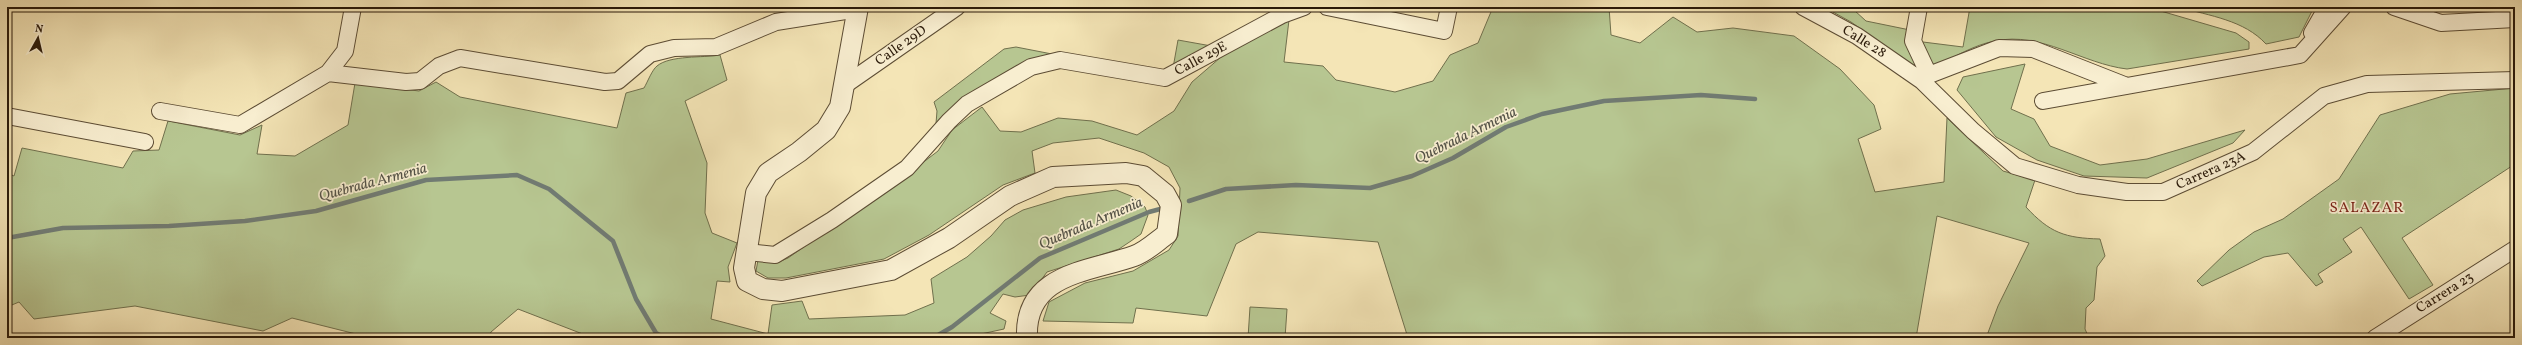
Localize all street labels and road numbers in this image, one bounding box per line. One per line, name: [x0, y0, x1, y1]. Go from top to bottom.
street label: Calle 29D: [871, 21, 931, 71]
street label: Calle 28: [1838, 21, 1890, 63]
street label: Calle 29E: [1171, 37, 1231, 81]
street label: Carrera 23A: [2173, 147, 2249, 195]
street label: Carrera 23: [2413, 268, 2477, 318]

